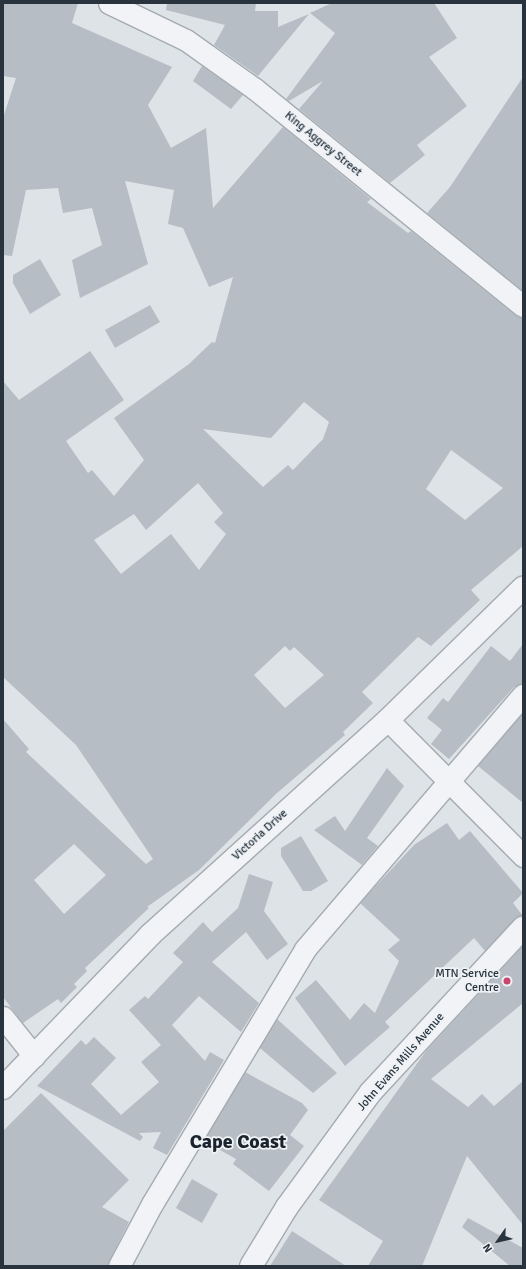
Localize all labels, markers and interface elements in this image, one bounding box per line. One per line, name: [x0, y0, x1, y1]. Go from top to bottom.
street label: King Aggrey Street: [281, 108, 365, 180]
street label: Victoria Drive: [229, 806, 291, 864]
place label: MTN Service Centre: [435, 967, 499, 995]
marker: MTN Service Centre: [502, 976, 512, 986]
street label: John Evans Mills Avenue: [354, 1010, 448, 1114]
district label: Cape Coast: [190, 1129, 286, 1153]
north arrow: [478, 1221, 518, 1261]
text: N: [480, 1241, 495, 1255]

